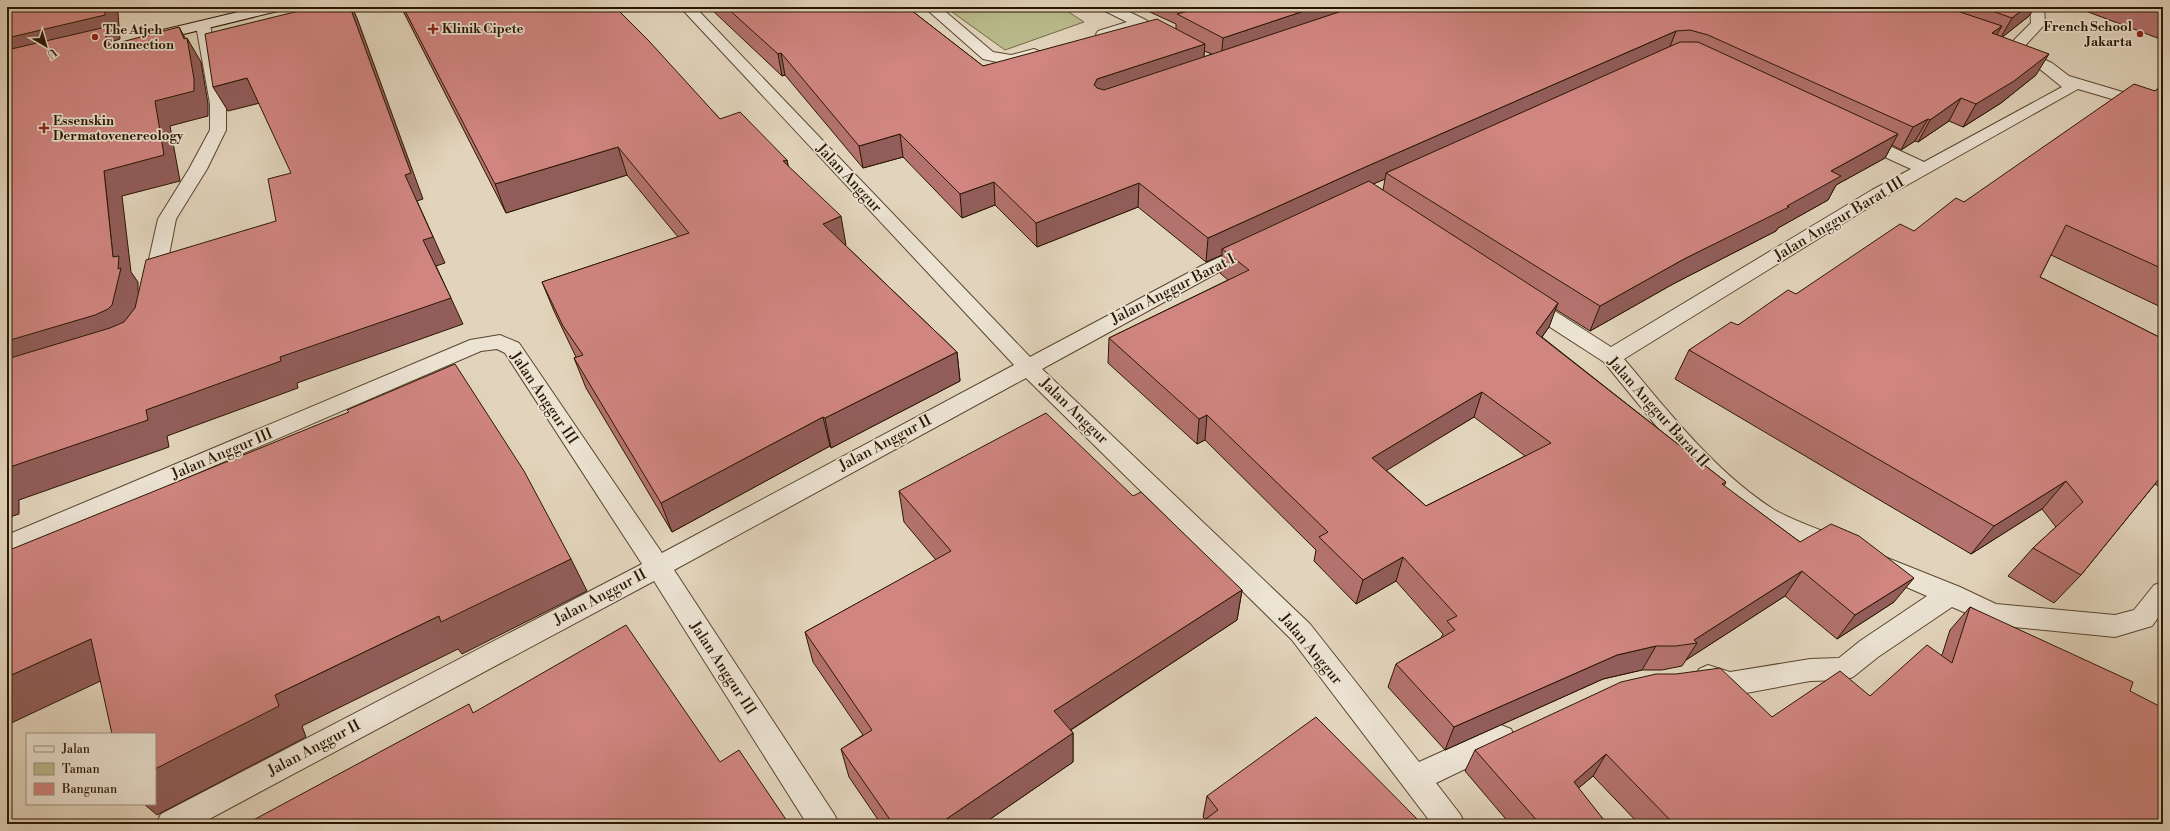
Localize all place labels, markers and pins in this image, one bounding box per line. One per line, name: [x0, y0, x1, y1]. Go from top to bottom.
place label: French School Jakarta: [2043, 19, 2133, 50]
place label: Klinik Cipete: [442, 21, 523, 37]
place label: The Atjeh Connection: [103, 22, 174, 53]
marker: Klinik Cipete: [427, 23, 439, 35]
marker: French School Jakarta: [2135, 29, 2145, 39]
marker: The Atjeh Connection: [90, 32, 100, 42]
place label: Essenskin Dermatovenereology: [53, 113, 184, 144]
marker: Essenskin Dermatovenereology: [38, 122, 50, 134]

